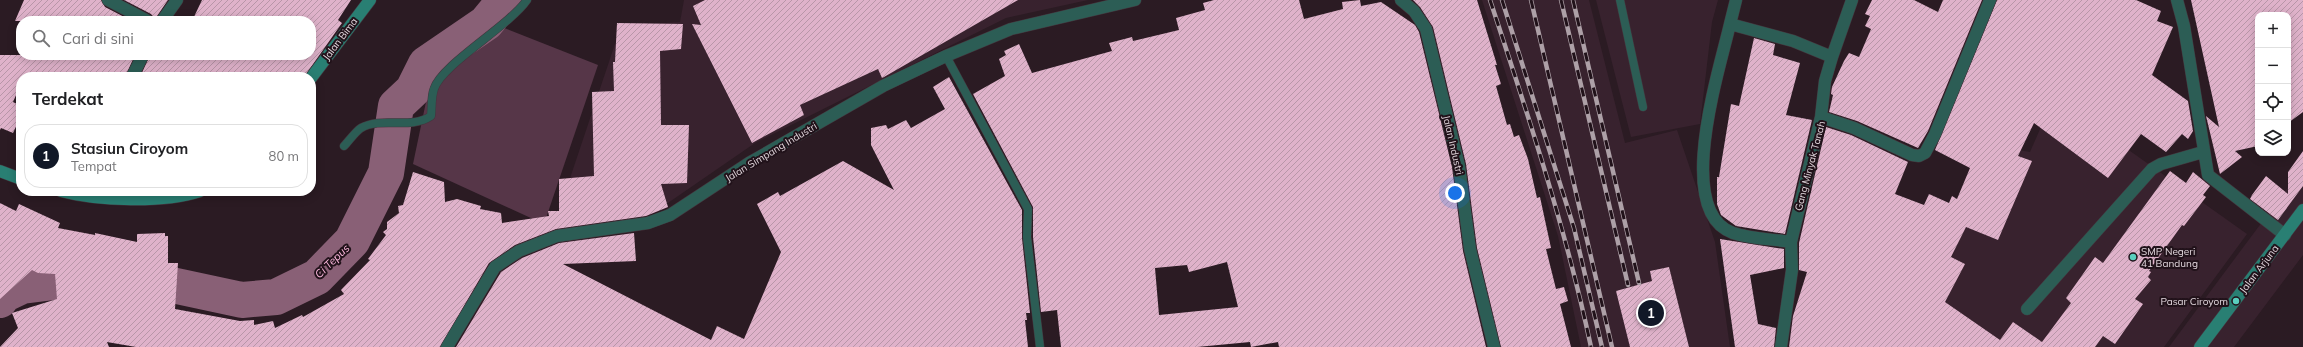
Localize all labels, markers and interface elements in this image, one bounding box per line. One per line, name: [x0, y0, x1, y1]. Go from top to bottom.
map controls: [2255, 12, 2291, 156]
button: +: [2255, 12, 2291, 48]
street label: Jalan Bima: [320, 15, 360, 63]
search box: [16, 16, 316, 60]
icon: search: [30, 27, 52, 49]
text: Cari di sini: [62, 29, 134, 48]
button: −: [2255, 48, 2291, 84]
button: locate: [2255, 84, 2291, 120]
text: Terdekat: [32, 88, 103, 109]
street label: Jalan Industri: [1440, 114, 1466, 176]
street label: Jalan Simpang Industri: [723, 119, 819, 185]
street label: Gang Minyak Tanah: [1792, 119, 1828, 212]
button: layers: [2255, 120, 2291, 156]
text: Stasiun Ciroyom: [71, 139, 188, 158]
text: 1: [42, 148, 50, 164]
text: 80 m: [269, 148, 299, 164]
text: Tempat: [71, 158, 117, 174]
your location: [1445, 183, 1465, 203]
water label: Ci Tepus: [312, 241, 353, 281]
street label: Jalan Arjuna: [2237, 242, 2281, 296]
place label: SMP Negeri 41 Bandung: [2141, 245, 2198, 270]
marker: SMP Negeri 41 Bandung: [2128, 252, 2138, 262]
place label: Pasar Ciroyom: [2160, 295, 2228, 308]
marker: Pasar Ciroyom: [2231, 296, 2241, 306]
pin: 1: [1638, 298, 1664, 328]

